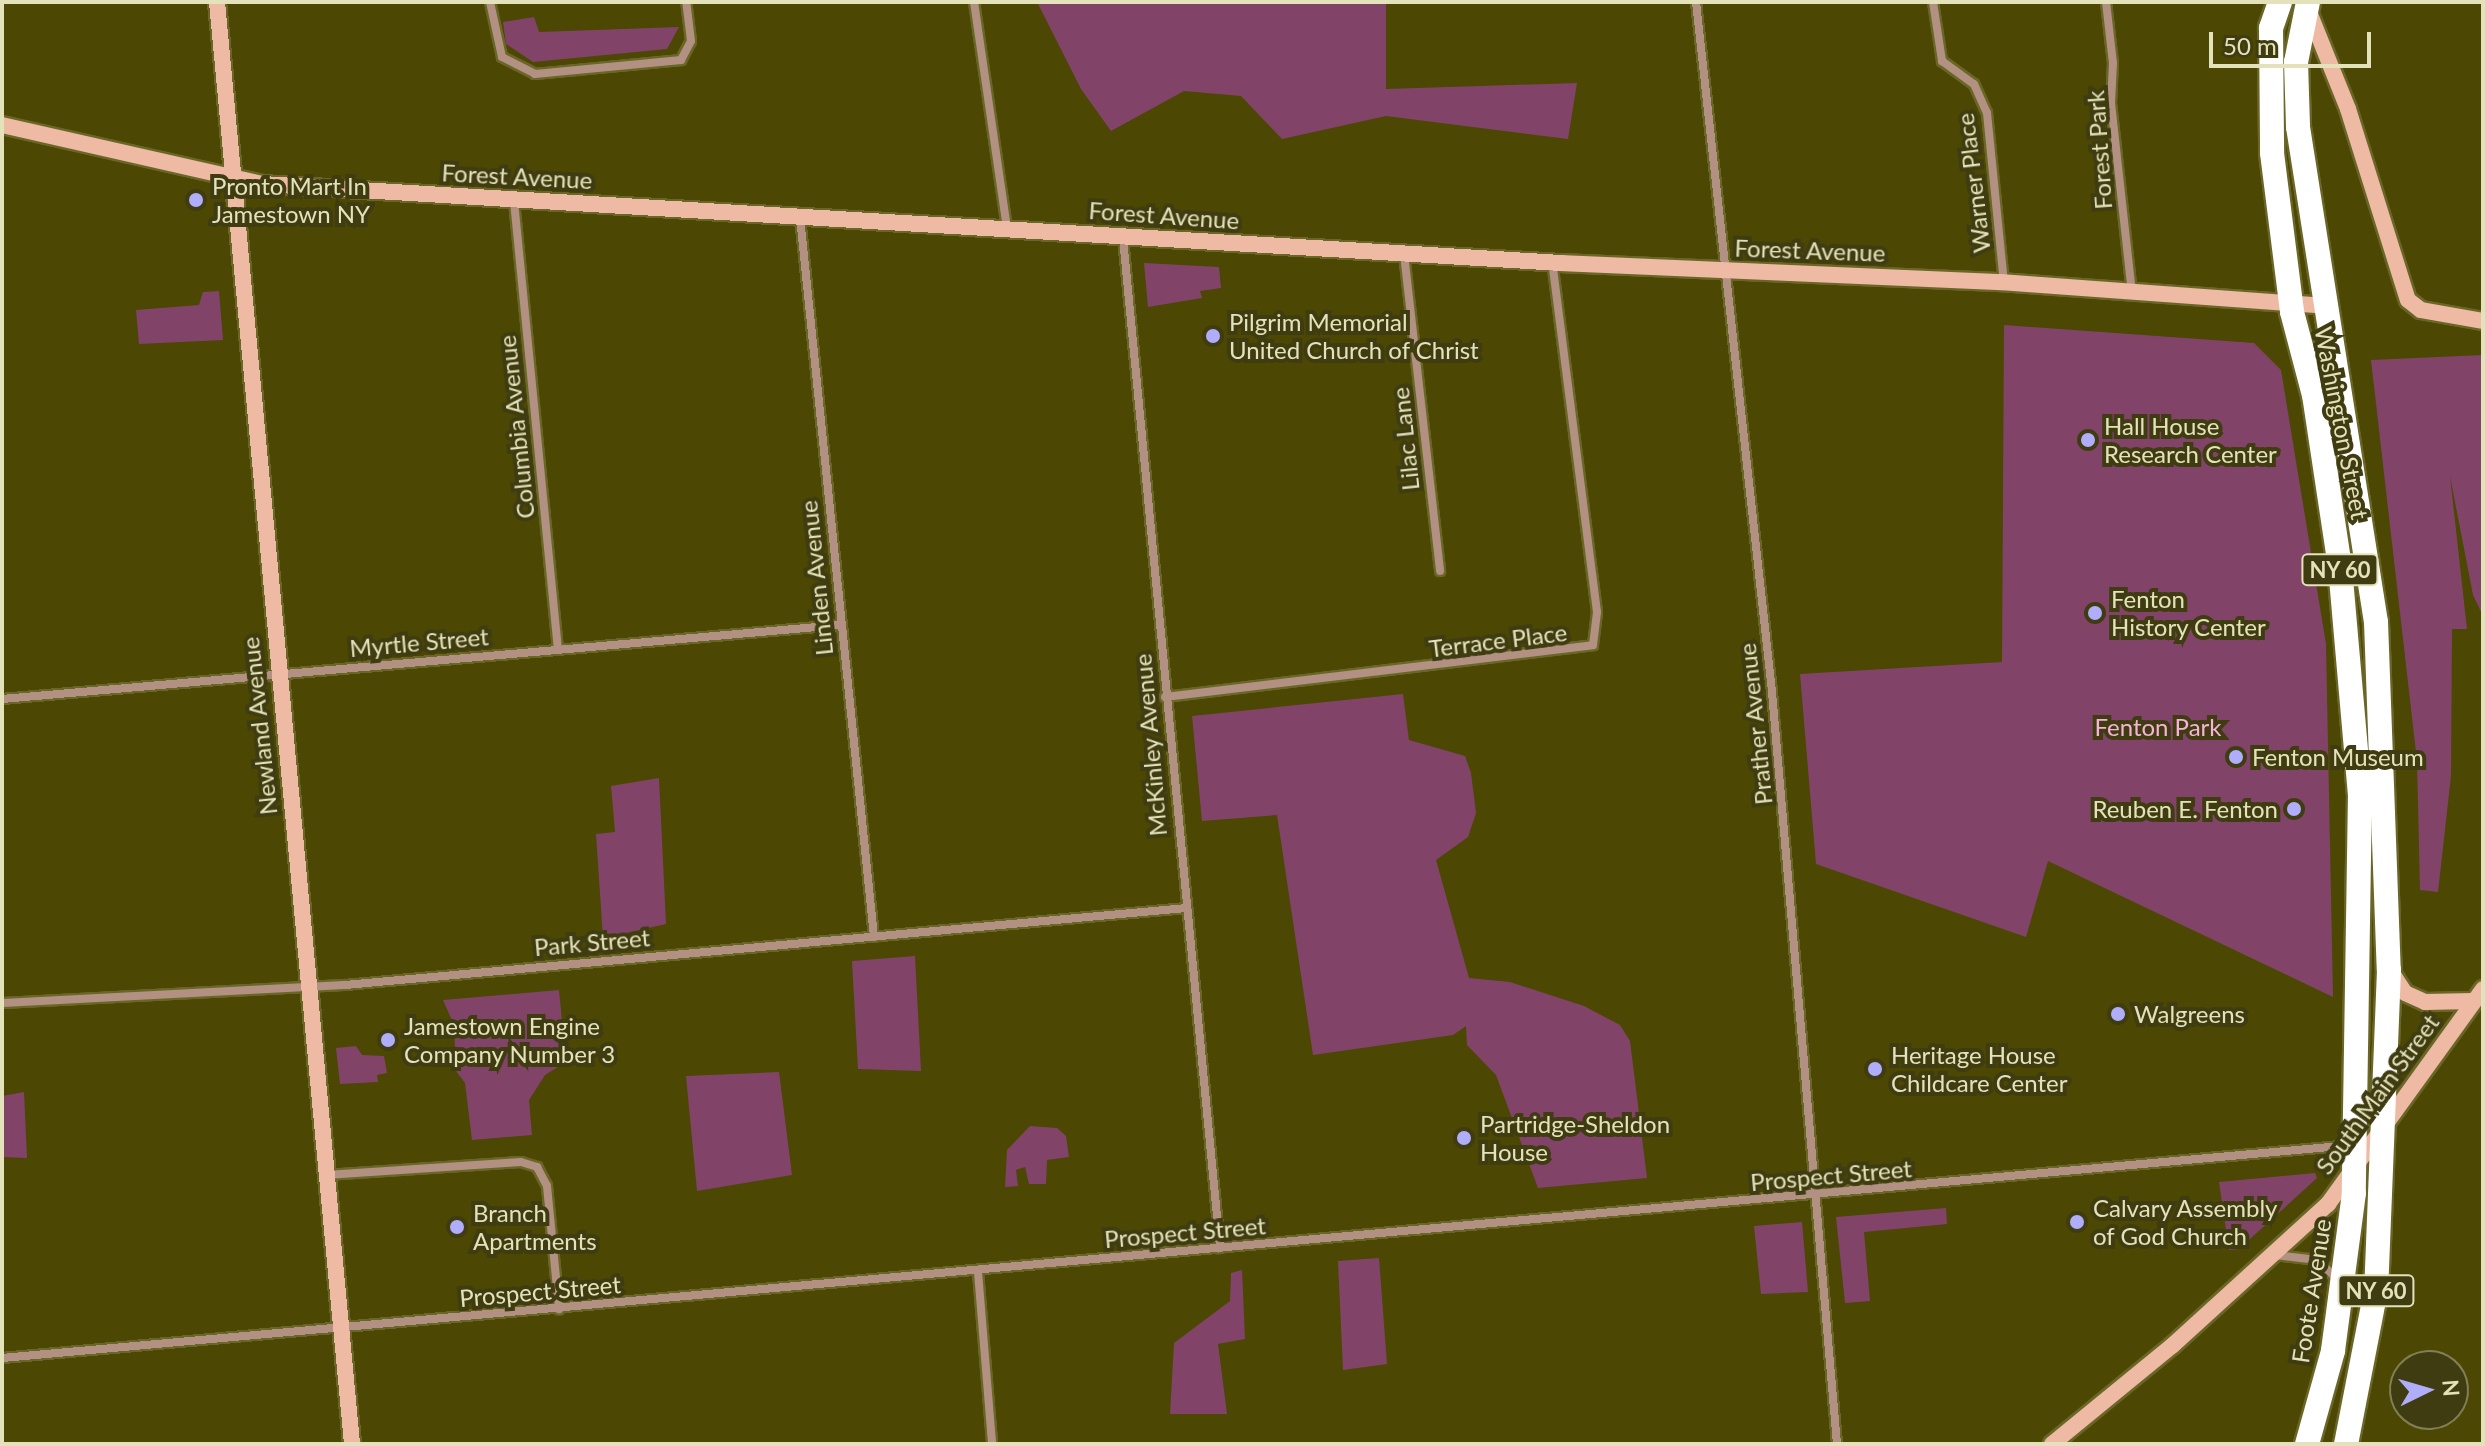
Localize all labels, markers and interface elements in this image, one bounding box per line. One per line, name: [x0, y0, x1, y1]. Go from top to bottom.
scale bar: [2213, 16, 2375, 66]
text: 50 m: [2223, 31, 2277, 60]
street label: Forest Park: [2080, 90, 2118, 210]
street label: Warner Place: [1950, 111, 1996, 255]
street label: Forest Avenue: [441, 158, 593, 194]
place label: Pronto Mart In Jamestown NY: [212, 172, 370, 228]
marker: Pronto Mart In Jamestown NY: [187, 191, 205, 209]
street label: Forest Avenue: [1087, 195, 1241, 235]
street label: Forest Avenue: [1734, 233, 1886, 267]
place label: Pilgrim Memorial United Church of Christ: [1229, 308, 1479, 364]
street label: Washington Street: [2309, 324, 2375, 522]
marker: Pilgrim Memorial United Church of Christ: [1204, 327, 1222, 345]
street label: Columbia Avenue: [492, 334, 540, 520]
street label: Lilac Lane: [1385, 386, 1425, 492]
place label: Hall House Research Center: [2104, 412, 2277, 468]
marker: Hall House Research Center: [2079, 431, 2097, 449]
street label: Linden Avenue: [793, 499, 839, 657]
road number: NY 60: [2300, 552, 2380, 588]
place label: Fenton History Center: [2111, 585, 2266, 641]
marker: Fenton History Center: [2086, 604, 2104, 622]
street label: Terrace Place: [1427, 617, 1569, 663]
street label: Myrtle Street: [348, 622, 490, 662]
street label: Newland Avenue: [235, 635, 283, 817]
street label: Prather Avenue: [1732, 641, 1778, 807]
street label: McKinley Avenue: [1128, 652, 1172, 838]
park label: Fenton Park: [2095, 713, 2221, 741]
place label: Fenton Museum: [2252, 743, 2424, 771]
marker: Fenton Museum: [2227, 748, 2245, 766]
place label: Reuben E. Fenton: [2092, 795, 2278, 823]
marker: Reuben E. Fenton: [2285, 800, 2303, 818]
street label: Park Street: [533, 923, 651, 961]
place label: Walgreens: [2134, 1000, 2245, 1028]
marker: Walgreens: [2109, 1005, 2127, 1023]
street label: South Main Street: [2309, 1009, 2445, 1179]
place label: Jamestown Engine Company Number 3: [404, 1012, 616, 1068]
marker: Jamestown Engine Company Number 3: [379, 1031, 397, 1049]
place label: Heritage House Childcare Center: [1891, 1041, 2067, 1097]
marker: Heritage House Childcare Center: [1866, 1060, 1884, 1078]
place label: Partridge-Sheldon House: [1480, 1110, 1670, 1166]
marker: Partridge-Sheldon House: [1455, 1129, 1473, 1147]
street label: Prospect Street: [1749, 1154, 1913, 1196]
place label: Calvary Assembly of God Church: [2093, 1194, 2279, 1250]
place label: Branch Apartments: [473, 1199, 597, 1255]
street label: Prospect Street: [1103, 1211, 1267, 1253]
marker: Calvary Assembly of God Church: [2068, 1213, 2086, 1231]
street label: Foote Avenue: [2285, 1216, 2337, 1366]
marker: Branch Apartments: [448, 1218, 466, 1236]
street label: Prospect Street: [458, 1270, 622, 1312]
road number: NY 60: [2336, 1273, 2416, 1309]
north arrow: [2389, 1350, 2469, 1430]
text: N: [2437, 1378, 2466, 1398]

